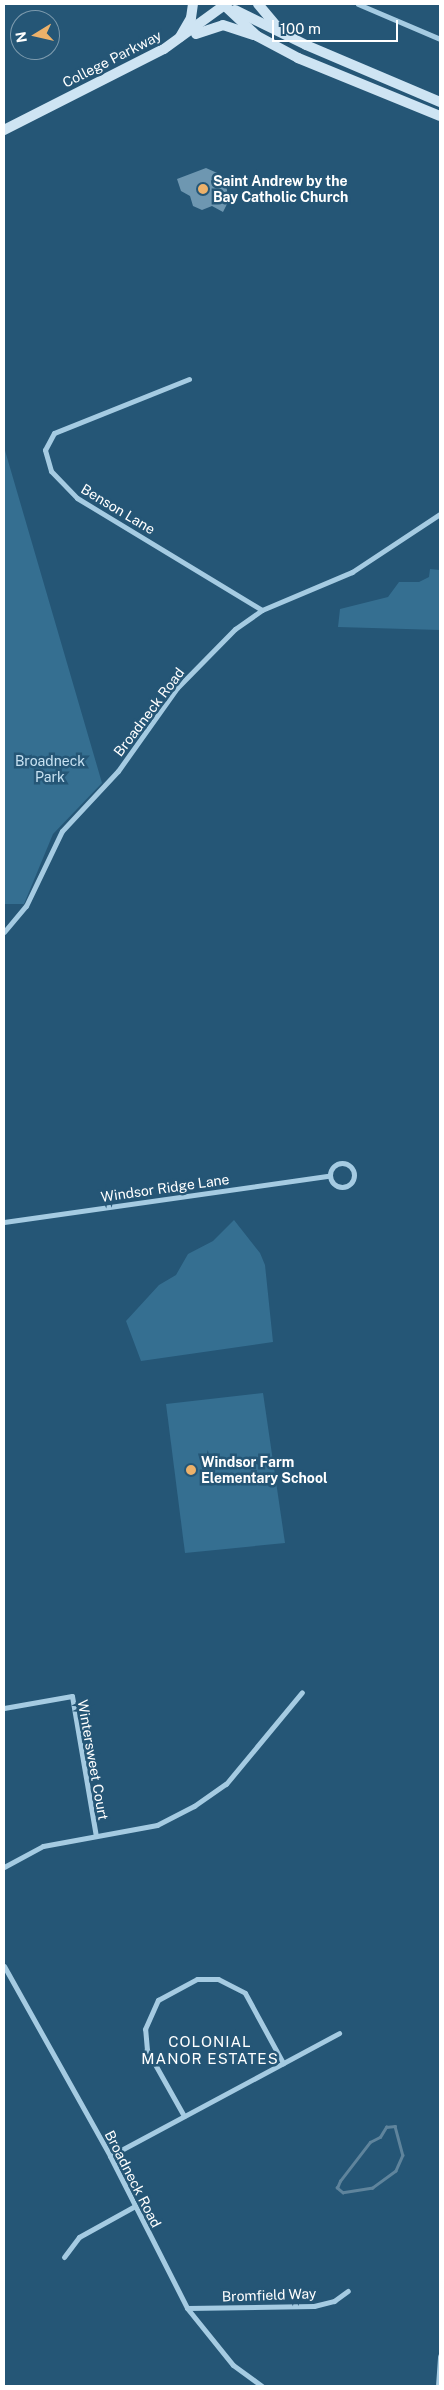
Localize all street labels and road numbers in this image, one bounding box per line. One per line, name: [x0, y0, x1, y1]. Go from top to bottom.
street label: College Parkway: [60, 27, 164, 91]
street label: Benson Lane: [78, 480, 158, 538]
street label: Broadneck Road: [110, 664, 188, 760]
street label: Windsor Ridge Lane: [100, 1171, 230, 1205]
street label: Wintersweet Court: [74, 1698, 112, 1822]
street label: Broadneck Road: [101, 2128, 165, 2230]
street label: Bromfield Way: [221, 2285, 317, 2305]

